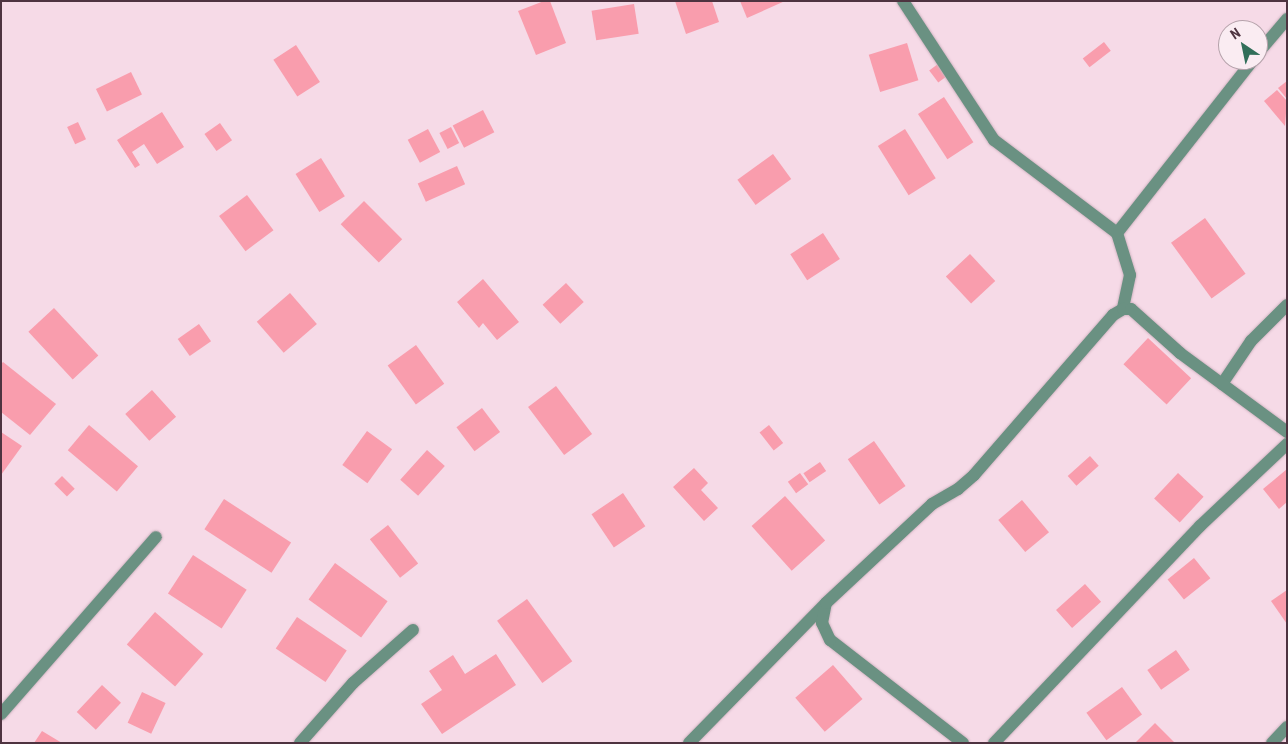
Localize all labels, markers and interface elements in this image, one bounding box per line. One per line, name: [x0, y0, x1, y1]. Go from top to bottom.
north arrow: [1218, 20, 1268, 70]
text: N: [1227, 24, 1243, 42]

